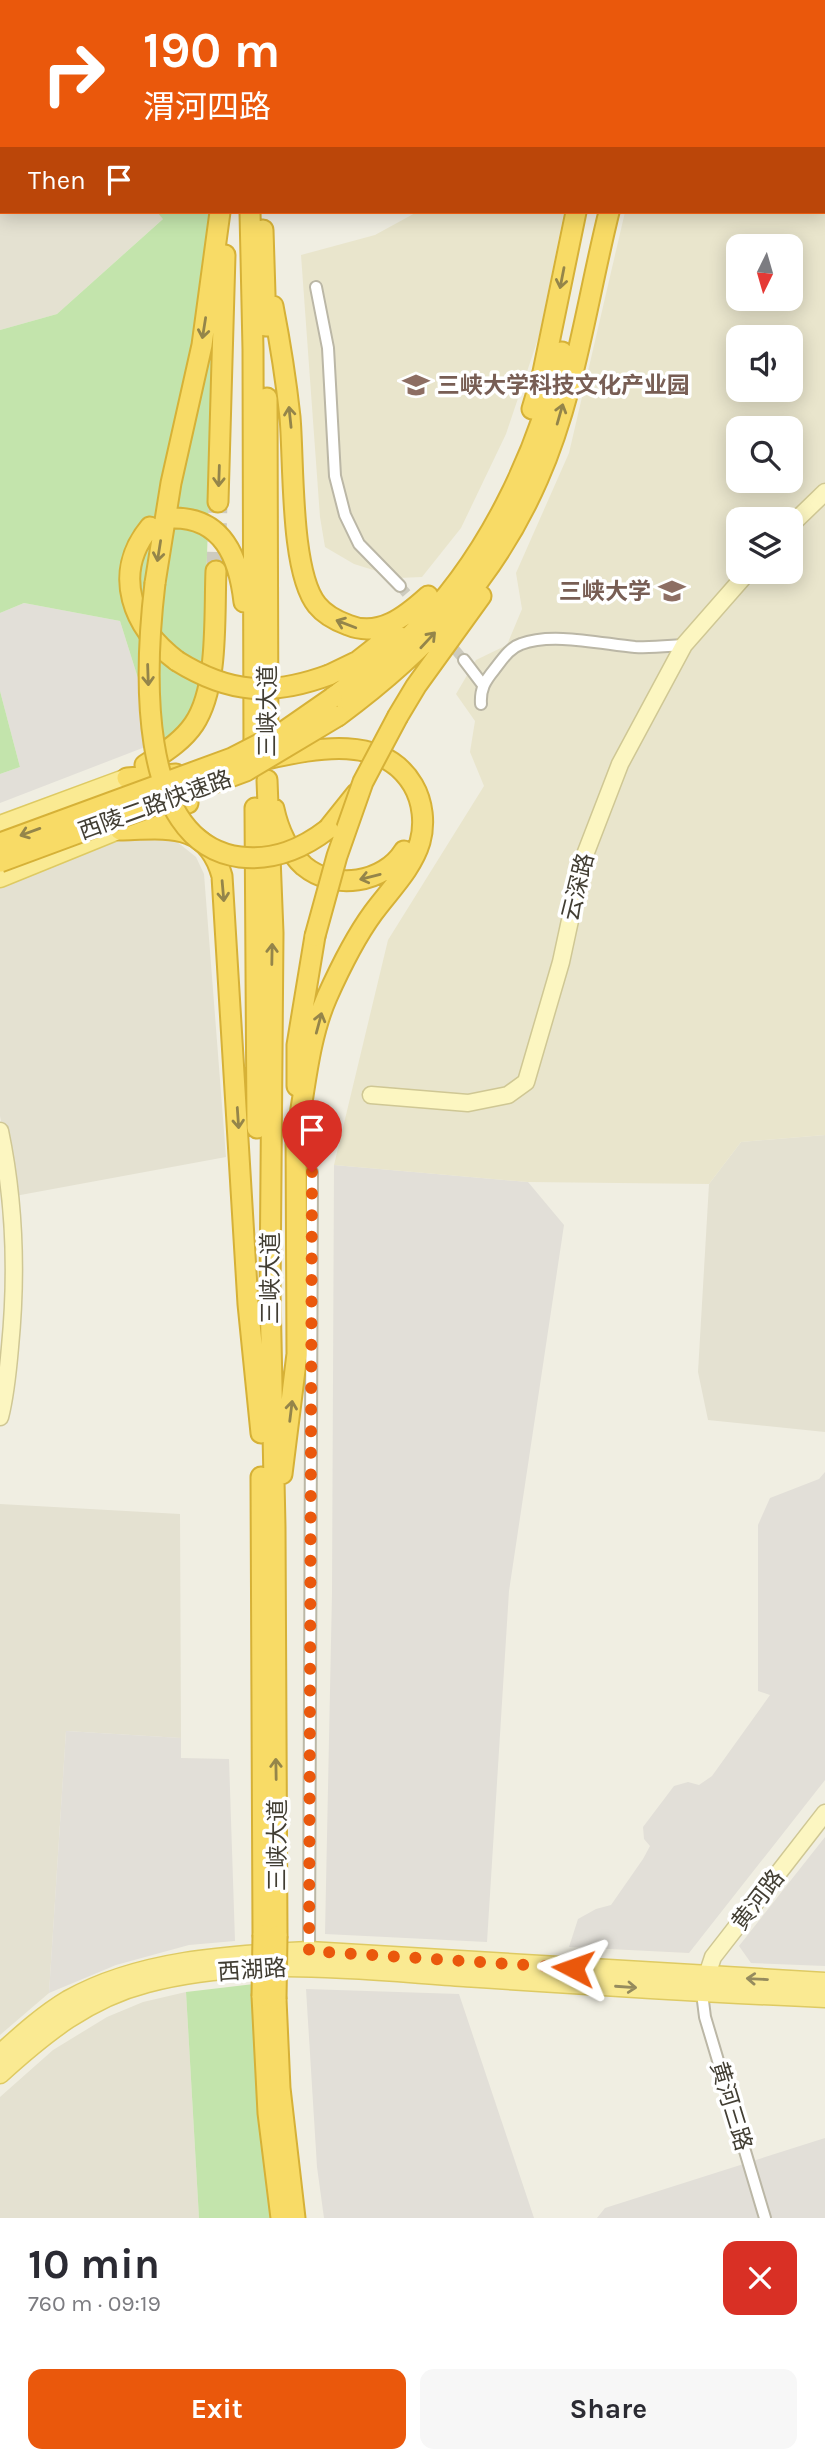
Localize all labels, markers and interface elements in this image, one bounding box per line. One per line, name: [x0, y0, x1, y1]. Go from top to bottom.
text: 190 m: [143, 22, 280, 79]
icon: right: [28, 28, 119, 119]
text: 渭河四路: [143, 89, 271, 126]
icon: arrive: [100, 161, 138, 199]
text: Then: [28, 165, 86, 196]
north arrow: [726, 234, 803, 312]
map controls: [726, 234, 803, 584]
one-way arrow: [554, 266, 568, 289]
one-way arrow: [197, 316, 210, 339]
button: sound: [726, 325, 803, 402]
school or university icon: 三峡大学科技文化产业园: [401, 370, 431, 400]
place label: 三峡大学科技文化产业园: [437, 372, 690, 399]
one-way arrow: [554, 403, 567, 426]
one-way arrow: [283, 406, 296, 429]
button: search: [726, 416, 803, 493]
one-way arrow: [213, 464, 226, 487]
button: layers: [726, 507, 803, 584]
one-way arrow: [152, 539, 165, 562]
school or university icon: 三峡大学: [657, 576, 687, 606]
place label: 三峡大学: [559, 578, 651, 605]
one-way arrow: [336, 617, 358, 629]
one-way arrow: [419, 632, 436, 649]
one-way arrow: [142, 663, 155, 686]
street label: 三峡大道: [254, 665, 281, 757]
street label: 西陵二路快速路: [75, 765, 235, 845]
one-way arrow: [20, 827, 42, 839]
street label: 云深路: [557, 850, 599, 924]
one-way arrow: [359, 871, 381, 884]
one-way arrow: [217, 880, 230, 902]
one-way arrow: [265, 943, 279, 966]
one-way arrow: [313, 1012, 326, 1034]
pin: [282, 1100, 342, 1172]
one-way arrow: [232, 1107, 245, 1129]
icon: arrive: [293, 1111, 331, 1149]
street label: 三峡大道: [257, 1232, 284, 1324]
one-way arrow: [285, 1400, 298, 1422]
one-way arrow: [269, 1758, 283, 1781]
street label: 三峡大道: [264, 1799, 291, 1891]
street label: 黄河路: [726, 1865, 790, 1935]
position arrow: [536, 1931, 610, 2005]
street label: 西湖路: [217, 1954, 287, 1986]
one-way arrow: [746, 1972, 769, 1985]
one-way arrow: [615, 1981, 638, 1994]
street label: 黄河三路: [705, 2058, 757, 2154]
text: 10 min: [28, 2239, 160, 2289]
button: close: [723, 2241, 797, 2315]
text: 760 m · 09:19: [28, 2290, 161, 2317]
button: Exit: [28, 2369, 406, 2449]
button: Share: [420, 2369, 797, 2449]

